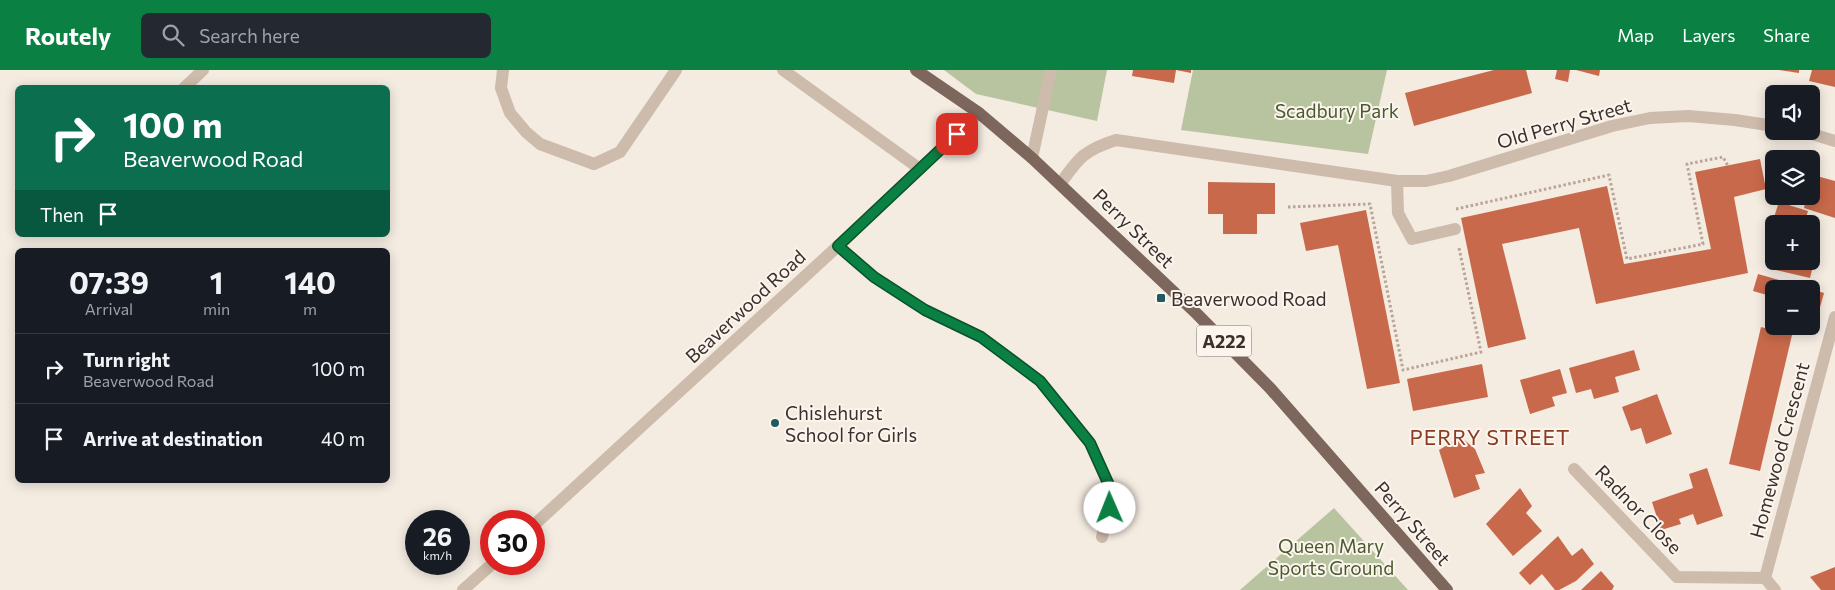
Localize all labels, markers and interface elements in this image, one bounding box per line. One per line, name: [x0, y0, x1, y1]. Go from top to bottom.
search box: [141, 13, 491, 58]
text: Routely: [25, 21, 111, 50]
icon: search: [159, 21, 187, 49]
text: Search here: [199, 24, 300, 47]
text: Map: [1617, 24, 1654, 46]
text: Layers: [1682, 24, 1735, 46]
text: Share: [1763, 24, 1810, 46]
map controls: [1765, 85, 1820, 335]
button: sound: [1765, 85, 1820, 140]
street label: Old Perry Street: [1494, 93, 1634, 153]
park label: Scadbury Park: [1275, 99, 1399, 122]
text: 100 m: [123, 102, 223, 145]
icon: right: [40, 105, 105, 170]
pin: [936, 113, 978, 155]
icon: arrive: [943, 120, 971, 148]
text: Beaverwood Road: [123, 145, 303, 172]
button: layers: [1765, 150, 1820, 205]
street label: Perry Street: [1089, 184, 1180, 273]
icon: arrive: [94, 200, 122, 228]
text: Then: [40, 203, 84, 226]
button: +: [1765, 215, 1820, 270]
street label: Beaverwood Road: [680, 245, 810, 367]
text: 07:39: [69, 263, 149, 300]
text: 1: [210, 263, 223, 300]
text: 140: [284, 263, 336, 300]
button: −: [1765, 280, 1820, 335]
place label: Beaverwood Road: [1171, 287, 1327, 310]
marker: Beaverwood Road: [1155, 292, 1167, 304]
text: Arrival: [85, 299, 133, 318]
text: min: [203, 299, 230, 318]
text: m: [303, 299, 317, 318]
road number: A222: [1196, 326, 1252, 356]
text: Turn right: [83, 348, 170, 371]
icon: right: [40, 355, 68, 383]
text: 100 m: [312, 357, 365, 380]
street label: Homewood Crescent: [1744, 359, 1814, 540]
text: Beaverwood Road: [83, 371, 214, 390]
place label: Chislehurst School for Girls: [785, 401, 917, 446]
marker: Chislehurst School for Girls: [769, 417, 781, 429]
district label: PERRY STREET: [1410, 424, 1570, 449]
icon: arrive: [40, 425, 68, 453]
text: Arrive at destination: [83, 427, 263, 450]
text: 40 m: [321, 427, 365, 450]
street label: Radnor Close: [1591, 460, 1687, 558]
street label: Perry Street: [1370, 476, 1456, 570]
position arrow: [1083, 481, 1135, 533]
speed limit sign: 30: [480, 510, 545, 575]
text: 26: [423, 521, 452, 551]
park label: Queen Mary Sports Ground: [1268, 534, 1394, 579]
text: km/h: [423, 548, 452, 562]

